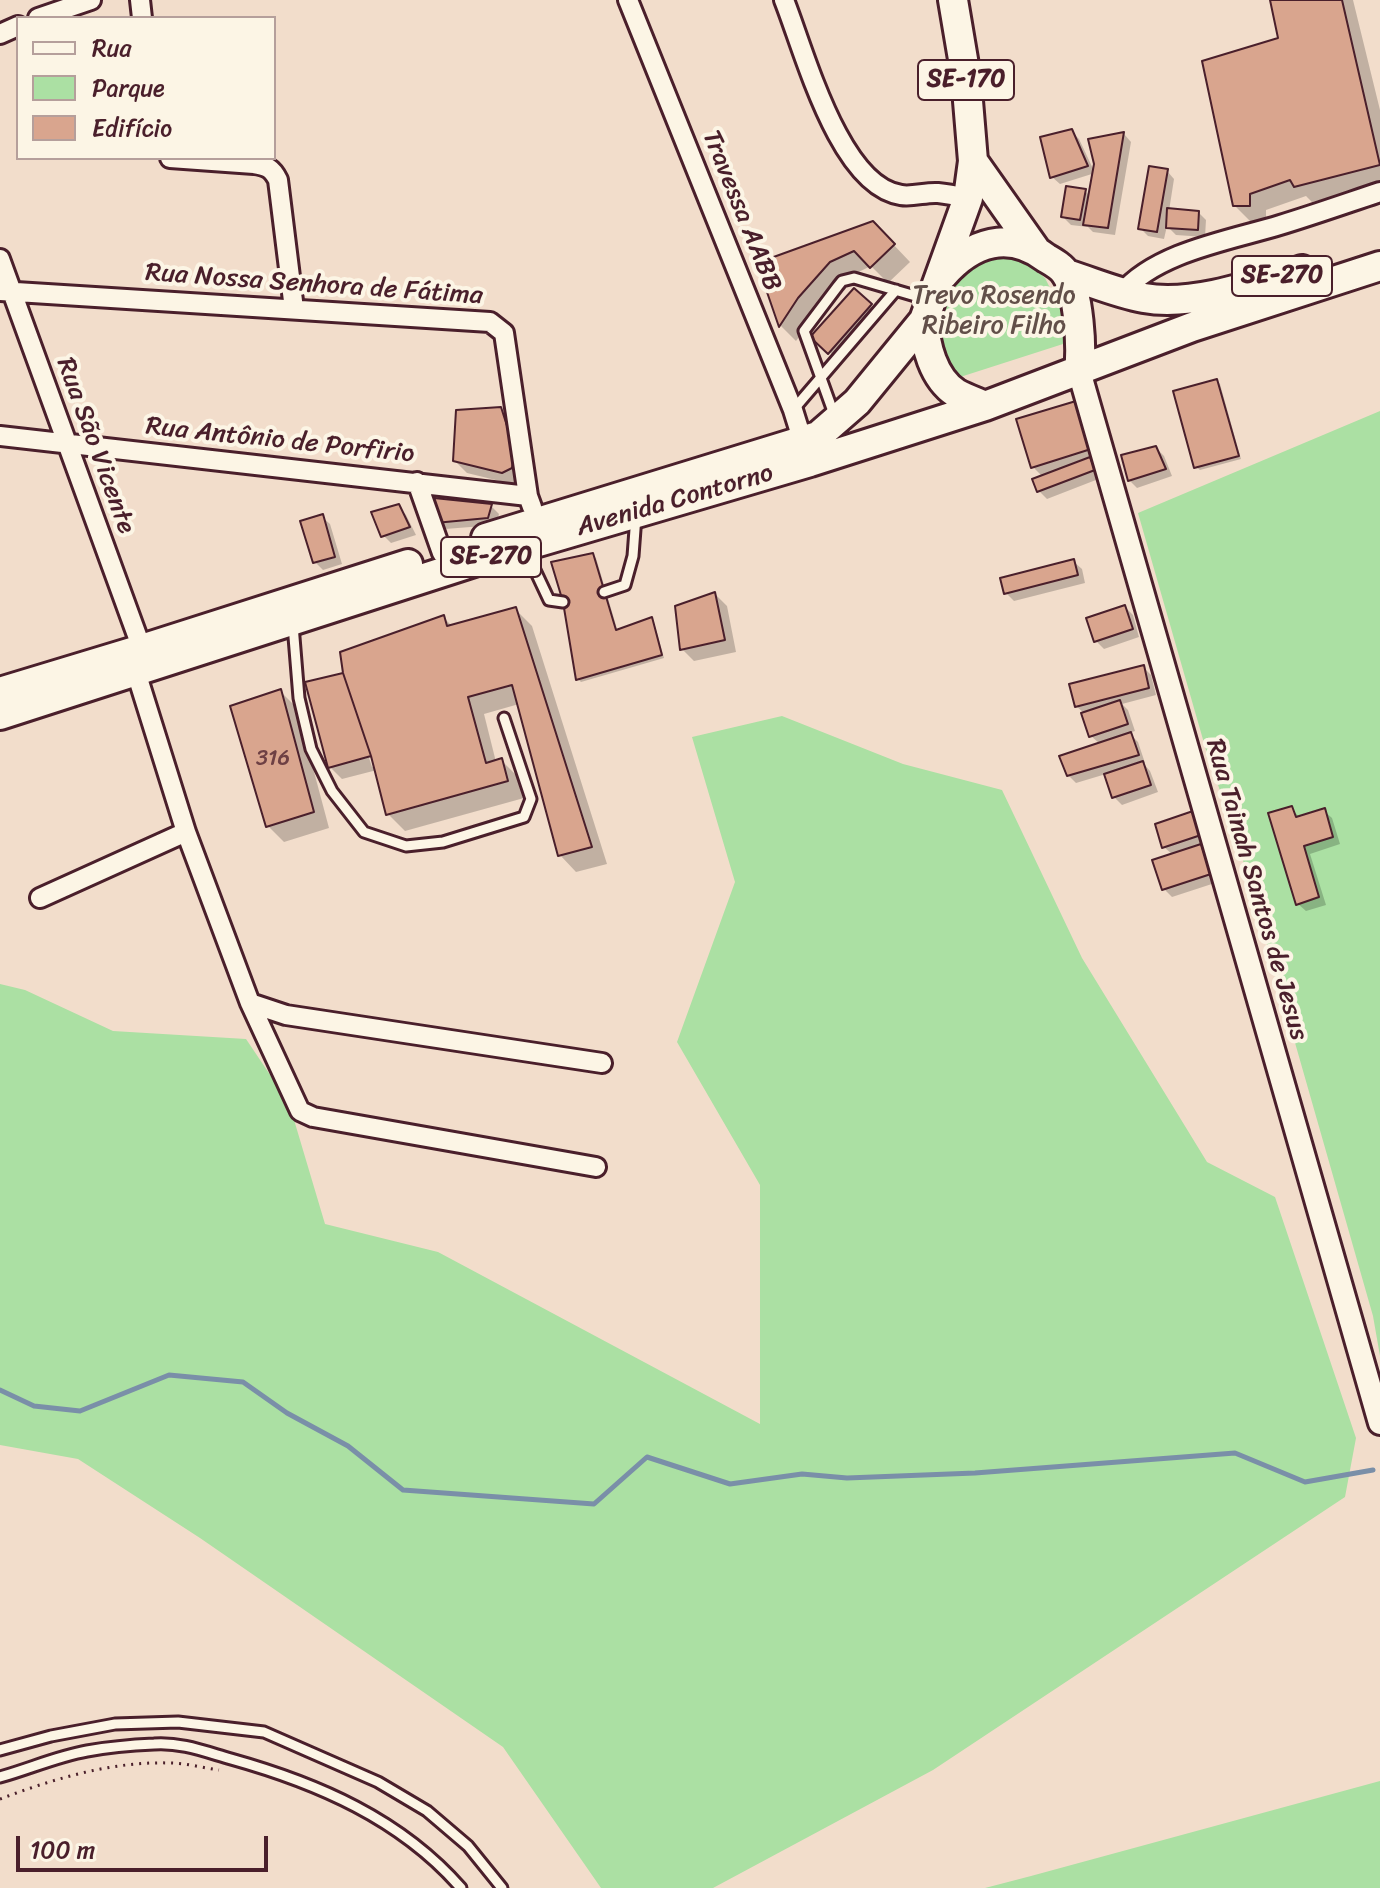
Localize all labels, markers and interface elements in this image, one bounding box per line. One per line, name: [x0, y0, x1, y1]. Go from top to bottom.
legend: [16, 16, 276, 160]
text: Rua: [92, 27, 131, 69]
road number: SE-170: [918, 60, 1014, 100]
text: Parque: [92, 67, 165, 109]
text: Edifício: [92, 107, 172, 149]
street label: Travessa AABB: [695, 126, 787, 296]
road number: SE-270: [1232, 256, 1332, 296]
street label: Rua Nossa Senhora de Fátima: [144, 258, 484, 312]
park label: Trevo Rosendo Ribeiro Filho: [912, 280, 1076, 342]
street label: Rua São Vicente: [49, 354, 141, 538]
street label: Rua Antônio de Porfirio: [144, 411, 416, 471]
street label: Avenida Contorno: [573, 458, 777, 544]
road number: SE-270: [441, 537, 541, 577]
street label: Rua Tainah Santos de Jesus: [1198, 736, 1314, 1044]
house number: 316: [256, 746, 290, 772]
scale bar: [20, 1820, 272, 1870]
text: 100 m: [30, 1829, 95, 1871]

